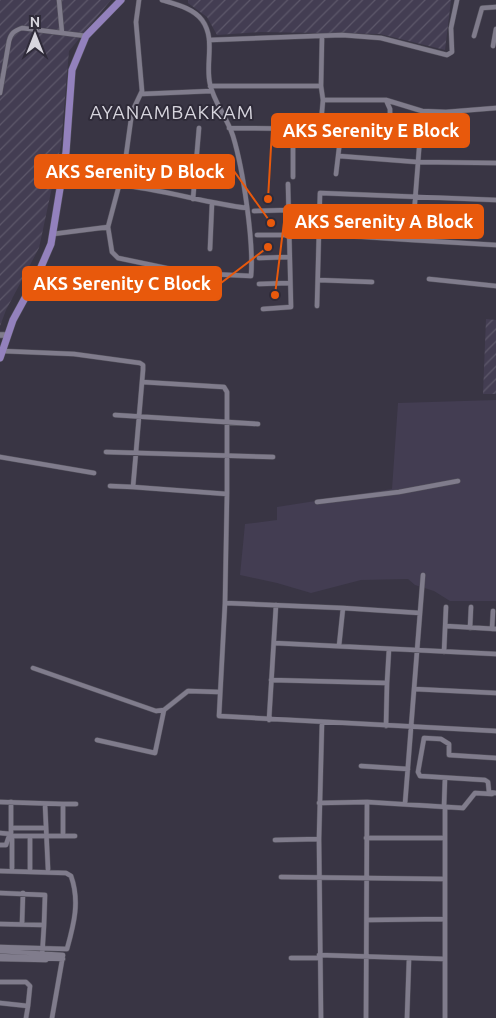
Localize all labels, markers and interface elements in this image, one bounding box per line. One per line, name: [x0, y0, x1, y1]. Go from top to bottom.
north arrow: [10, 10, 60, 60]
text: N: [30, 14, 40, 30]
district label: AYANAMBAKKAM: [90, 101, 254, 123]
callout: AKS Serenity E Block: [272, 114, 469, 147]
text: AKS Serenity E Block: [283, 120, 459, 140]
callout: AKS Serenity D Block: [35, 155, 234, 188]
text: AKS Serenity D Block: [45, 161, 225, 181]
callout: AKS Serenity A Block: [284, 205, 483, 238]
text: AKS Serenity A Block: [295, 211, 473, 231]
callout: AKS Serenity C Block: [23, 267, 221, 300]
text: AKS Serenity C Block: [33, 273, 211, 293]

